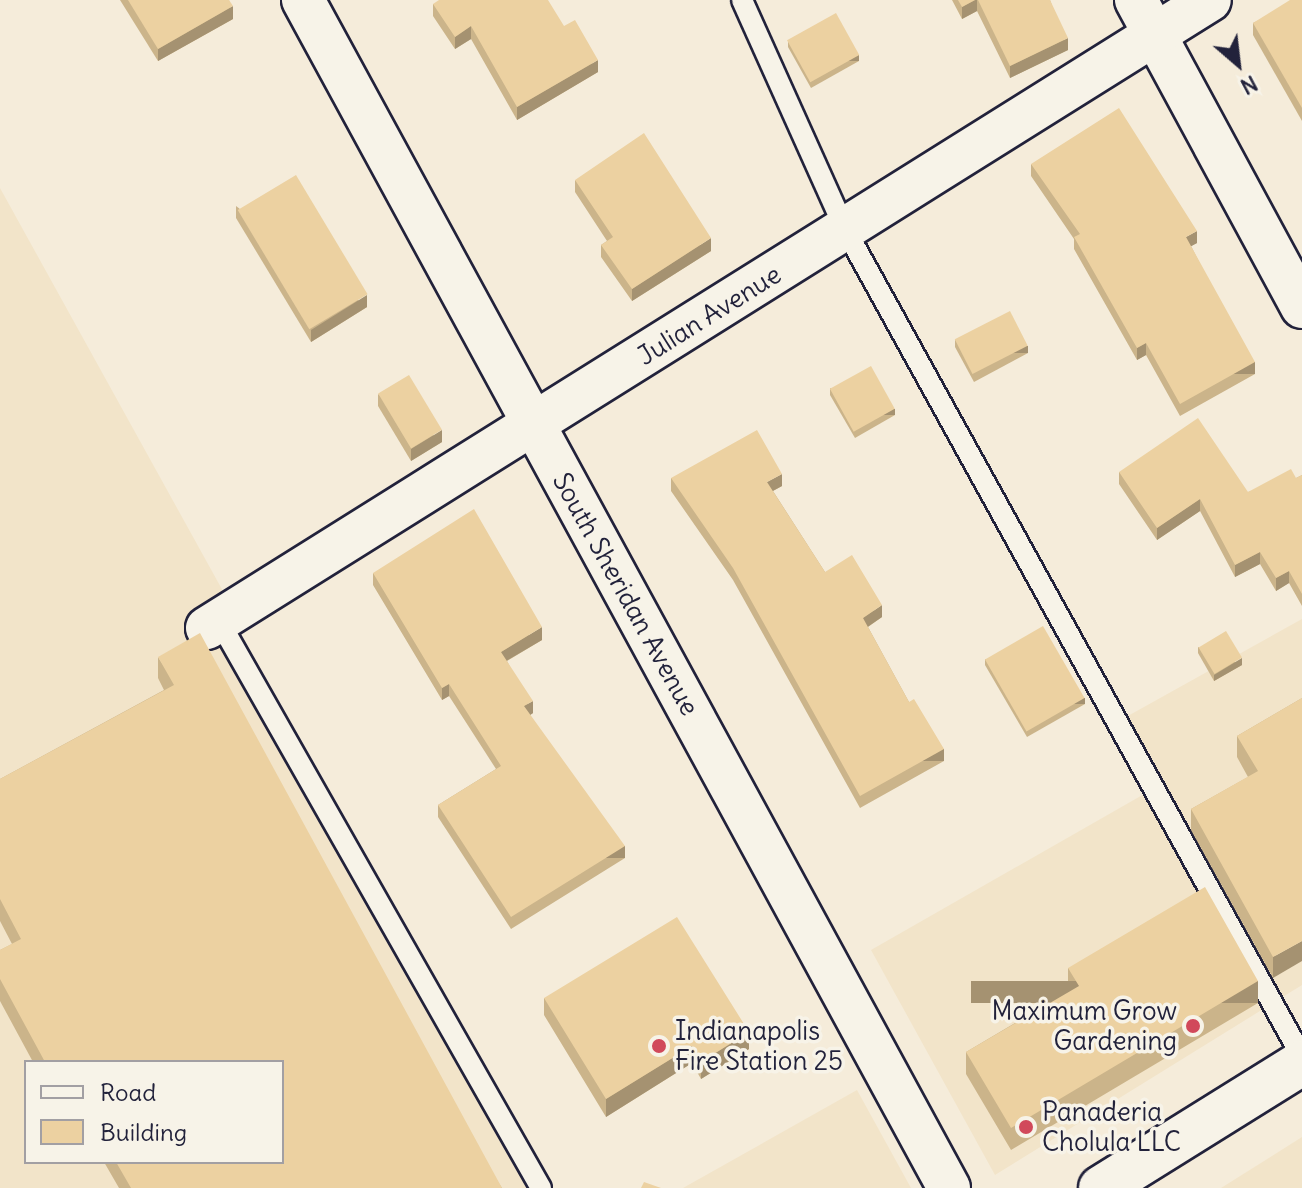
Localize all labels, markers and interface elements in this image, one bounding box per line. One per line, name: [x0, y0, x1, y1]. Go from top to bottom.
north arrow: [1198, 24, 1278, 104]
text: N: [1236, 69, 1263, 101]
street label: Julian Avenue: [632, 259, 786, 371]
street label: South Sheridan Avenue: [546, 467, 706, 721]
place label: Maximum Grow Gardening: [992, 995, 1177, 1056]
place label: Indianapolis Fire Station 25: [675, 1015, 843, 1076]
marker: Maximum Grow Gardening: [1184, 1017, 1202, 1035]
marker: Indianapolis Fire Station 25: [650, 1037, 668, 1055]
legend: [24, 1060, 284, 1164]
text: Road: [100, 1077, 156, 1107]
place label: Panaderia Cholula LLC: [1042, 1096, 1181, 1158]
text: Building: [100, 1117, 187, 1147]
marker: Panaderia Cholula LLC: [1017, 1118, 1035, 1136]

